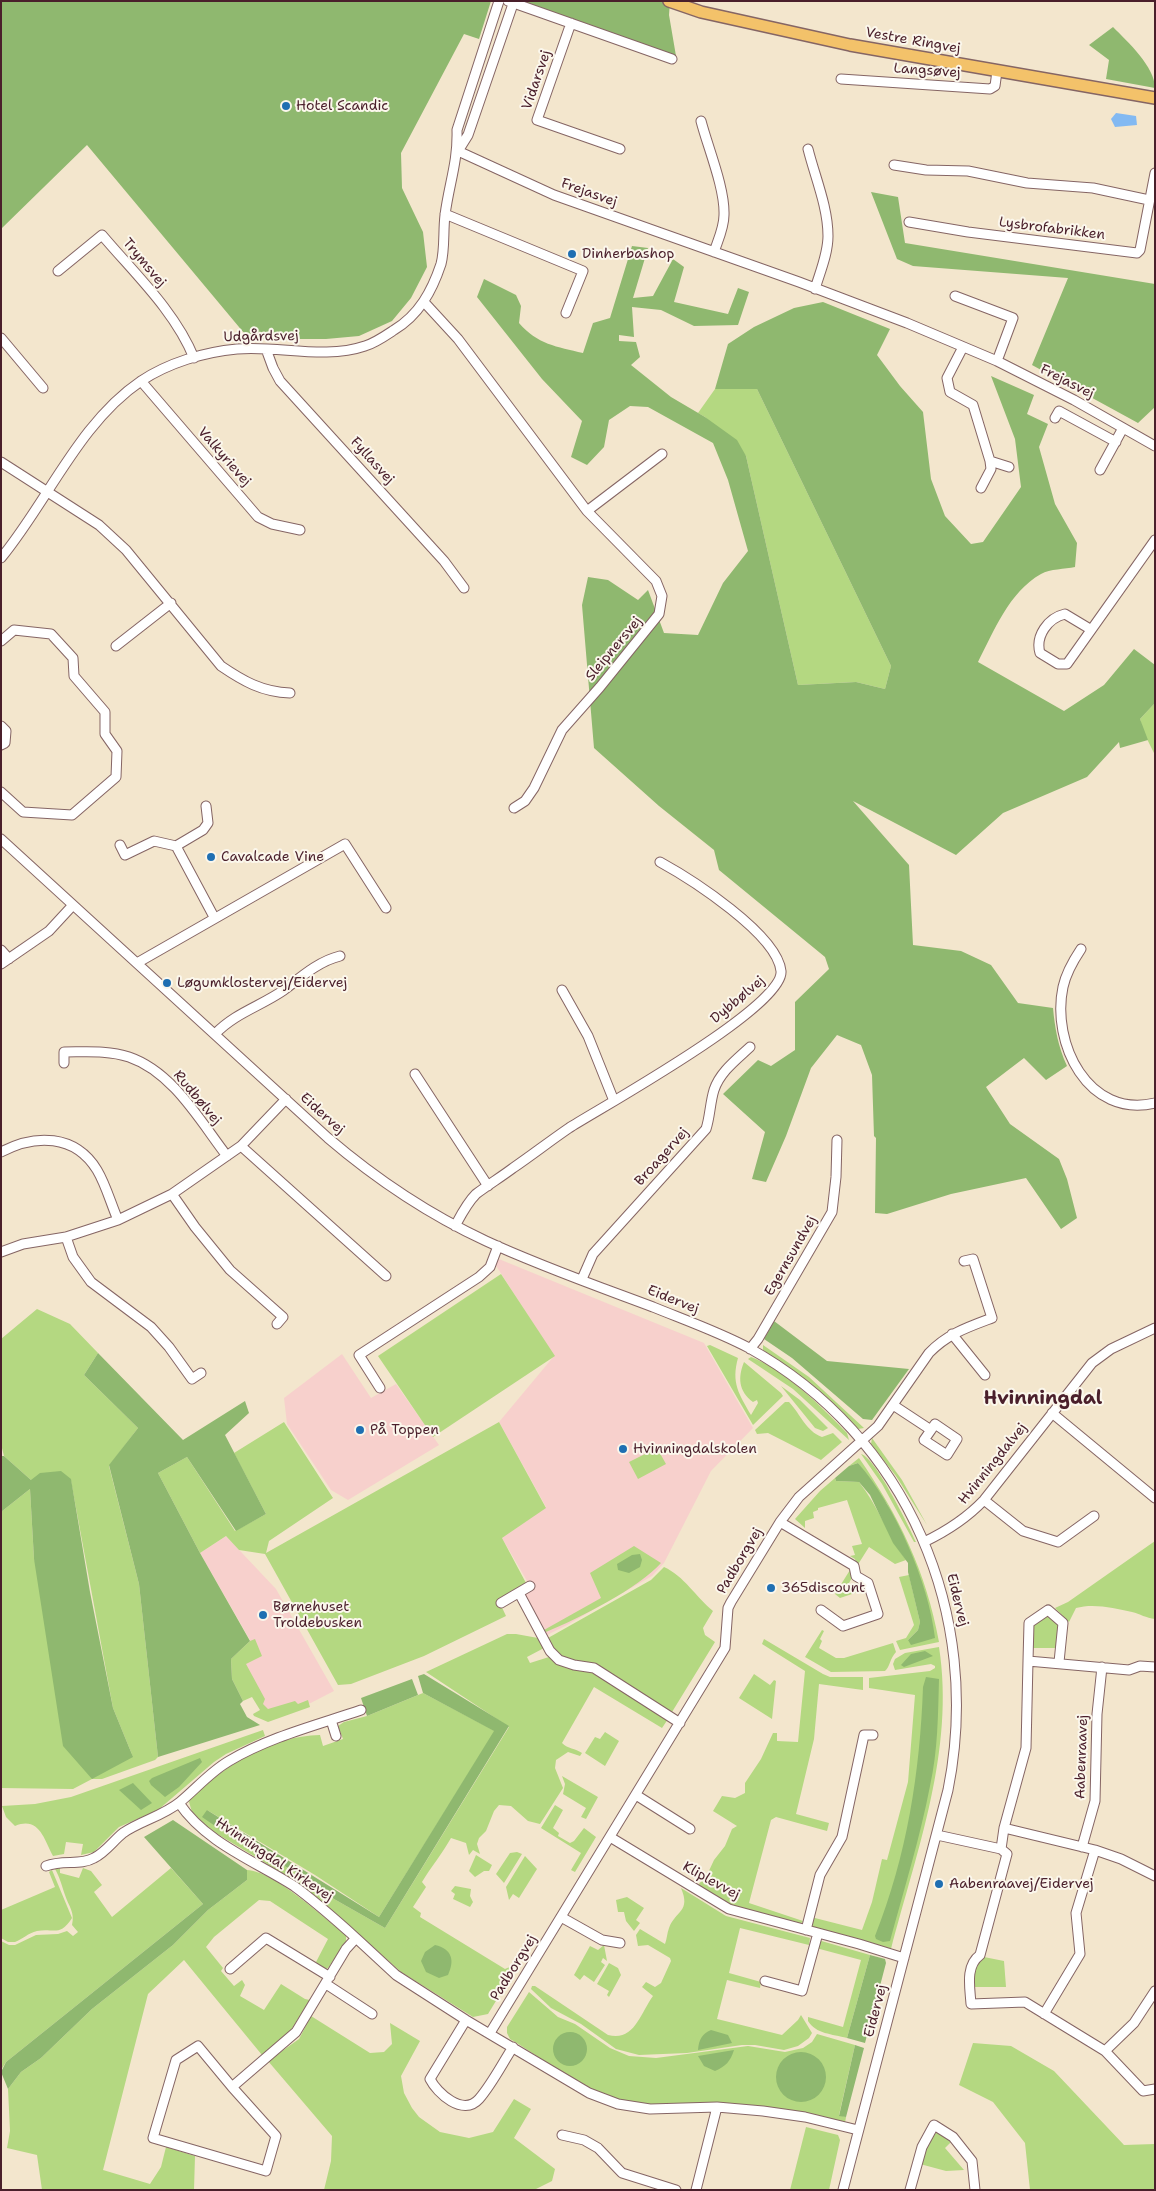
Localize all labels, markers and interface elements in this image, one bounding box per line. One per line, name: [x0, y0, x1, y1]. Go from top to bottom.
street label: Vestre Ringvej: [864, 24, 962, 58]
street label: Vidarsvej: [519, 48, 555, 112]
street label: Langsøvej: [893, 60, 961, 82]
place label: Hotel Scandic: [296, 98, 388, 114]
marker: Hotel Scandic: [280, 100, 292, 112]
street label: Frejasvej: [559, 175, 619, 211]
street label: Lysbrofabrikken: [998, 214, 1106, 244]
street label: Trymsvej: [119, 235, 169, 291]
place label: Dinherbashop: [582, 246, 674, 262]
marker: Dinherbashop: [566, 248, 578, 260]
street label: Udgårdsvej: [223, 328, 299, 346]
street label: Frejasvej: [1037, 361, 1097, 403]
street label: Valkyrievej: [194, 424, 254, 490]
street label: Fyllasvej: [346, 434, 398, 488]
street label: Sleipnersvej: [582, 613, 646, 685]
place label: Cavalcade Vine: [221, 849, 324, 865]
marker: Cavalcade Vine: [205, 851, 217, 863]
street label: Dybbølvej: [708, 973, 768, 1027]
place label: Løgumklostervej/Eidervej: [177, 975, 347, 991]
marker: Løgumklostervej/Eidervej: [161, 977, 173, 989]
street label: Rudbølvej: [169, 1067, 225, 1129]
street label: Eidervej: [296, 1090, 348, 1138]
street label: Broagervej: [632, 1124, 692, 1190]
street label: Egernsundvej: [761, 1213, 821, 1299]
street label: Eidervej: [645, 1282, 701, 1318]
district label: Hvinningdal: [984, 1388, 1102, 1410]
street label: Hvinningdalvej: [955, 1420, 1031, 1508]
place label: På Toppen: [370, 1422, 439, 1438]
marker: På Toppen: [354, 1424, 366, 1436]
place label: Hvinningdalskolen: [633, 1441, 757, 1457]
marker: Hvinningdalskolen: [617, 1443, 629, 1455]
street label: Padborgvej: [714, 1525, 766, 1597]
street label: Eidervej: [942, 1572, 972, 1628]
place label: 365discount: [781, 1580, 865, 1596]
marker: 365discount: [765, 1582, 777, 1594]
place label: Børnehuset Troldebusken: [273, 1599, 362, 1631]
marker: Børnehuset Troldebusken: [257, 1609, 269, 1621]
street label: Aabenraavej: [1072, 1714, 1092, 1800]
street label: Hvinningdal Kirkevej: [212, 1814, 336, 1906]
street label: Kliplevvej: [679, 1858, 743, 1904]
place label: Aabenraavej/Eidervej: [949, 1876, 1094, 1892]
marker: Aabenraavej/Eidervej: [933, 1878, 945, 1890]
street label: Padborgvej: [487, 1932, 541, 2004]
street label: Eidervej: [861, 1983, 891, 2039]

